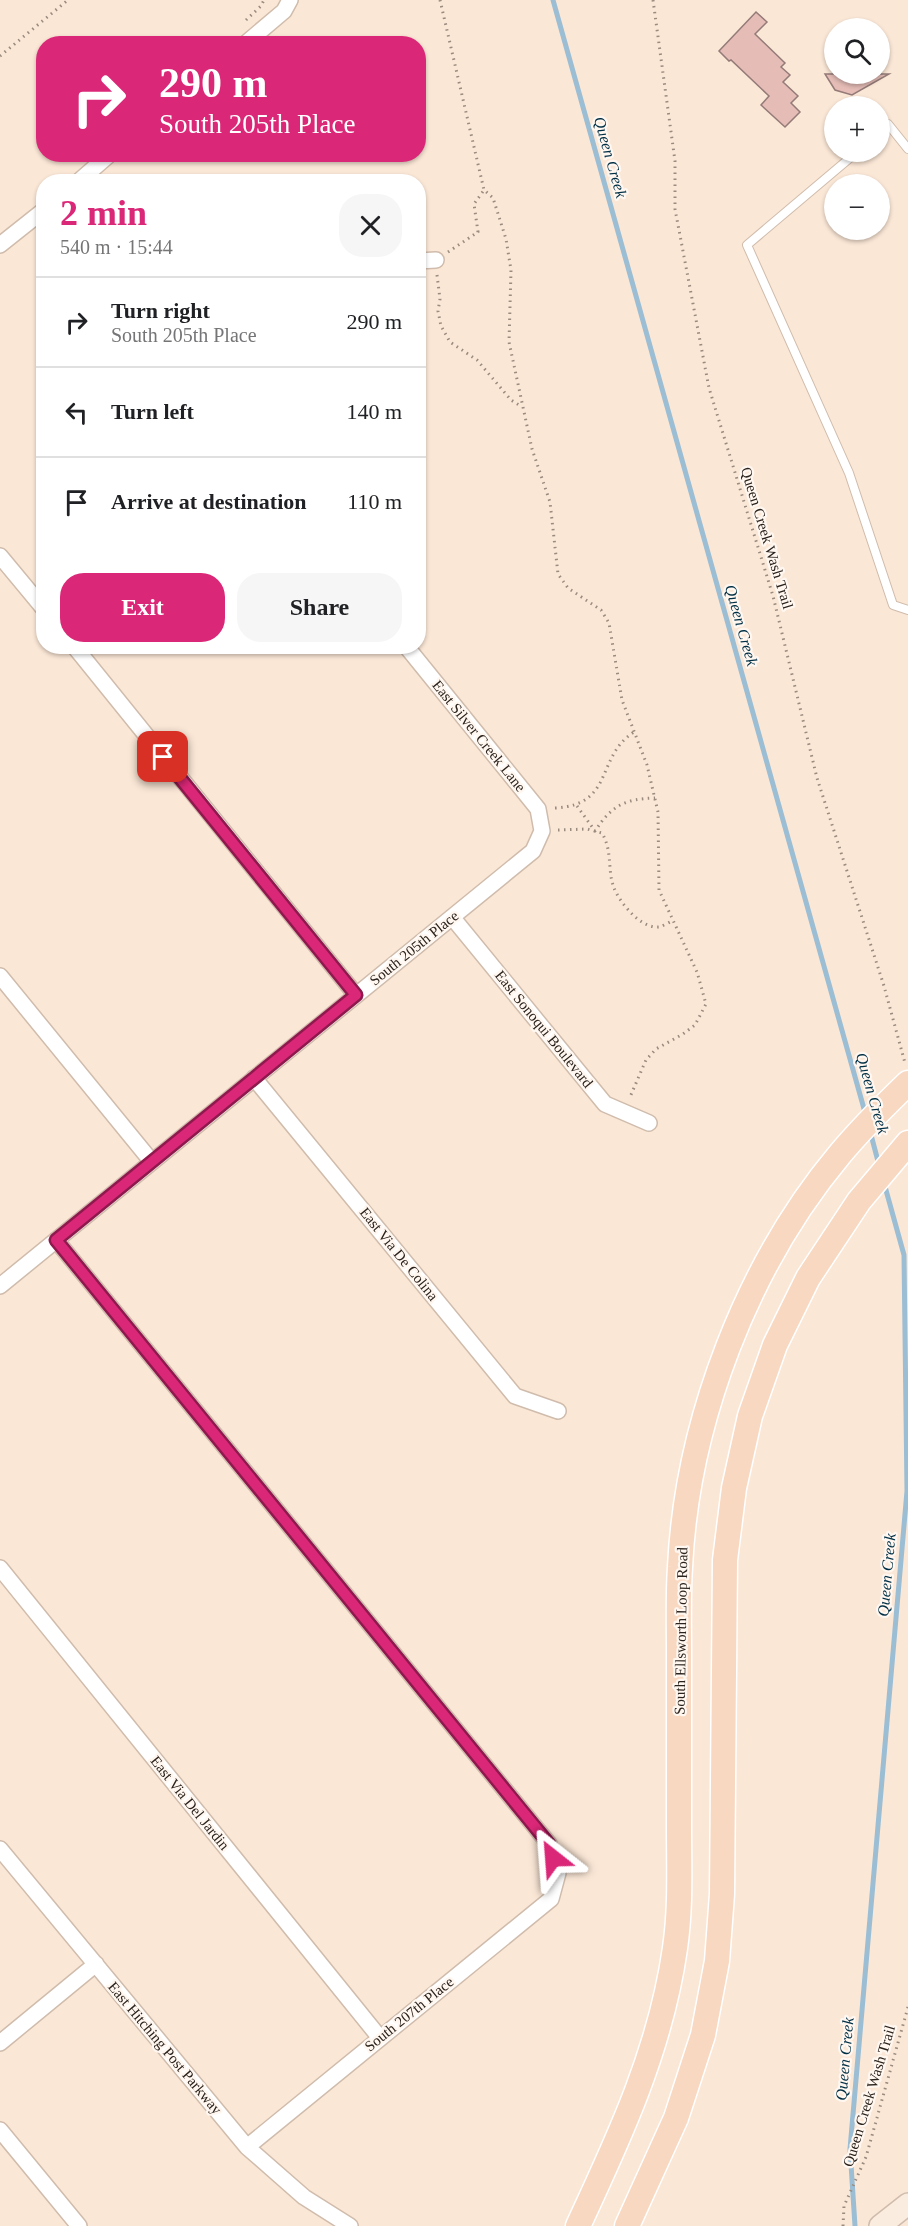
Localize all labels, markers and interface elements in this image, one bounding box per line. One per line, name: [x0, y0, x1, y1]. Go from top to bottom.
map controls: [824, 18, 890, 240]
button: search: [824, 18, 890, 84]
icon: right: [60, 60, 138, 138]
text: 290 m: [159, 60, 268, 106]
button: +: [824, 96, 890, 162]
text: South 205th Place: [159, 109, 356, 139]
water label: Queen Creek: [591, 115, 630, 200]
button: −: [824, 174, 890, 240]
text: 2 min: [60, 193, 147, 233]
button: close: [339, 194, 402, 257]
text: 540 m · 15:44: [60, 236, 173, 258]
text: Turn right: [111, 298, 210, 323]
icon: right: [60, 306, 93, 339]
text: 290 m: [346, 309, 402, 334]
text: South 205th Place: [111, 324, 257, 346]
icon: left: [60, 396, 93, 429]
text: Turn left: [111, 399, 194, 424]
text: 140 m: [346, 399, 402, 424]
street label: Queen Creek Wash Trail: [738, 465, 796, 611]
icon: arrive: [60, 486, 93, 519]
text: Arrive at destination: [111, 489, 307, 514]
text: 110 m: [347, 489, 402, 514]
button: Exit: [60, 573, 225, 642]
button: Share: [237, 573, 402, 642]
water label: Queen Creek: [722, 583, 761, 668]
street label: East Silver Creek Lane: [429, 677, 529, 795]
pin: [137, 731, 188, 782]
icon: arrive: [146, 740, 179, 773]
street label: South 205th Place: [367, 907, 462, 989]
street label: East Sonoqui Boulevard: [492, 967, 596, 1091]
water label: Queen Creek: [853, 1051, 892, 1136]
street label: East Via De Colina: [357, 1204, 442, 1304]
water label: Queen Creek: [874, 1532, 899, 1617]
street label: South Ellsworth Loop Road: [672, 1546, 690, 1715]
street label: East Via Del Jardin: [147, 1753, 233, 1853]
position arrow: [521, 1826, 585, 1890]
street label: South 207th Place: [362, 1973, 457, 2055]
street label: East Hitching Post Parkway: [105, 1979, 225, 2118]
water label: Queen Creek: [832, 2016, 857, 2101]
street label: Queen Creek Wash Trail: [840, 2023, 898, 2169]

